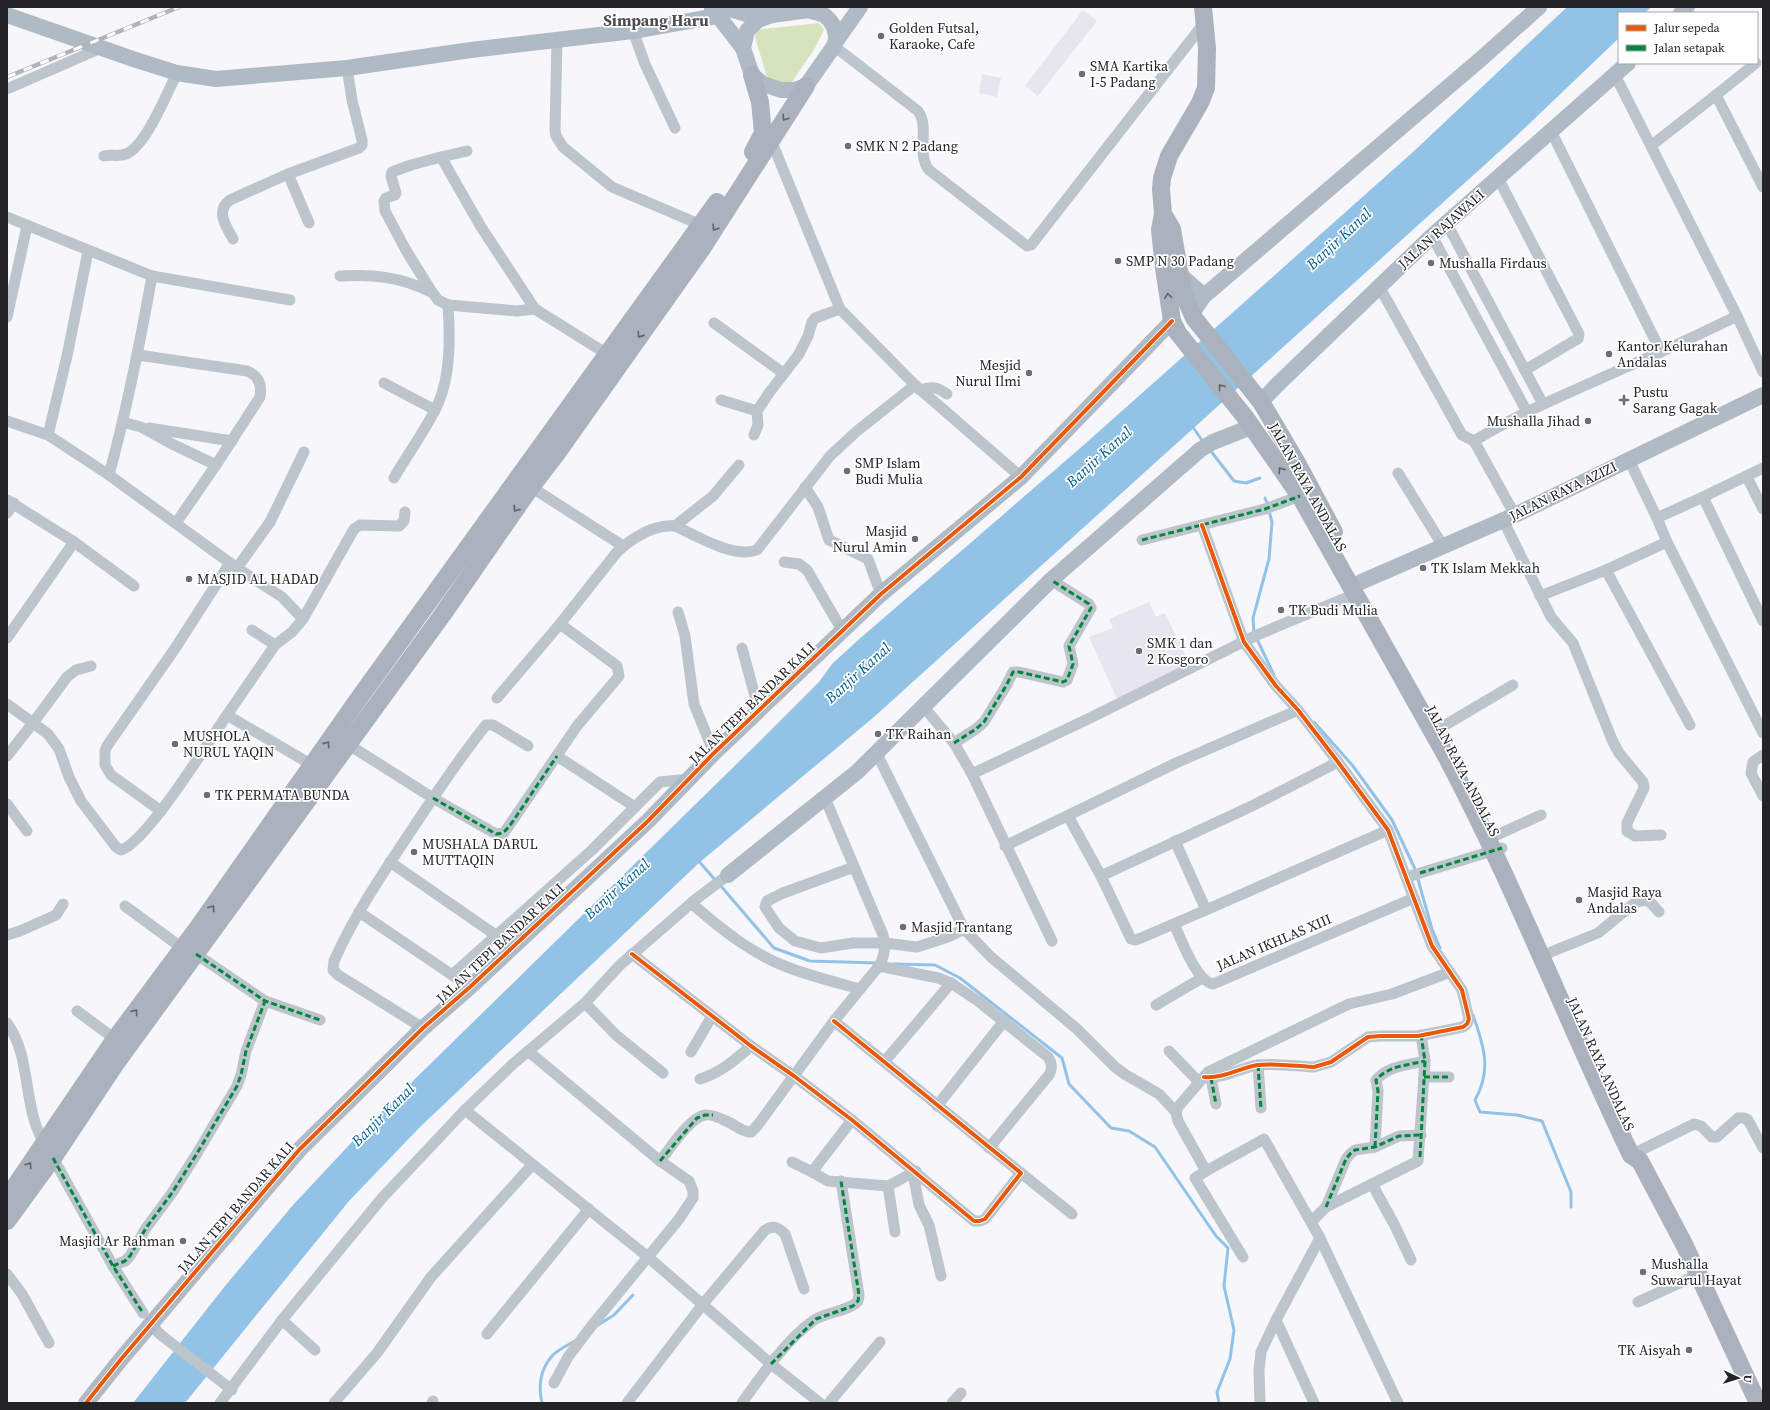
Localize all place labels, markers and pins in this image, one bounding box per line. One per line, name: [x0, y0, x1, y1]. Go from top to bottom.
place label: Golden Futsal, Karaoke, Cafe: [889, 18, 979, 54]
marker: Golden Futsal, Karaoke, Cafe: [876, 31, 886, 41]
place label: SMA Kartika I-5 Padang: [1090, 56, 1169, 92]
marker: SMA Kartika I-5 Padang: [1077, 69, 1087, 79]
place label: SMK N 2 Padang: [856, 136, 958, 156]
marker: SMK N 2 Padang: [843, 141, 853, 151]
place label: SMP N 30 Padang: [1126, 251, 1234, 271]
place label: Mushalla Firdaus: [1439, 253, 1547, 273]
marker: SMP N 30 Padang: [1113, 256, 1123, 266]
marker: Mushalla Firdaus: [1426, 258, 1436, 268]
place label: Kantor Kelurahan Andalas: [1617, 336, 1729, 372]
marker: Kantor Kelurahan Andalas: [1604, 349, 1614, 359]
place label: Mesjid Nurul Ilmi: [955, 355, 1021, 391]
marker: Mesjid Nurul Ilmi: [1024, 368, 1034, 378]
place label: Pustu Sarang Gagak: [1633, 382, 1718, 418]
marker: Pustu Sarang Gagak: [1618, 394, 1630, 406]
place label: Mushalla Jihad: [1487, 411, 1580, 431]
marker: Mushalla Jihad: [1583, 416, 1593, 426]
place label: SMP Islam Budi Mulia: [855, 453, 924, 489]
marker: SMP Islam Budi Mulia: [842, 466, 852, 476]
place label: Masjid Nurul Amin: [833, 521, 908, 557]
marker: Masjid Nurul Amin: [910, 534, 920, 544]
place label: TK Islam Mekkah: [1431, 558, 1540, 578]
marker: TK Islam Mekkah: [1418, 563, 1428, 573]
place label: MASJID AL HADAD: [197, 569, 319, 589]
marker: MASJID AL HADAD: [184, 574, 194, 584]
place label: TK Budi Mulia: [1289, 600, 1379, 620]
marker: TK Budi Mulia: [1276, 605, 1286, 615]
place label: SMK 1 dan 2 Kosgoro: [1147, 633, 1213, 669]
marker: SMK 1 dan 2 Kosgoro: [1134, 646, 1144, 656]
place label: TK Raihan: [886, 724, 952, 744]
place label: MUSHOLA NURUL YAQIN: [183, 726, 274, 762]
marker: TK Raihan: [873, 729, 883, 739]
marker: MUSHOLA NURUL YAQIN: [170, 739, 180, 749]
place label: TK PERMATA BUNDA: [215, 785, 350, 805]
marker: TK PERMATA BUNDA: [202, 790, 212, 800]
place label: MUSHALA DARUL MUTTAQIN: [422, 834, 538, 870]
marker: MUSHALA DARUL MUTTAQIN: [409, 847, 419, 857]
place label: Masjid Raya Andalas: [1587, 882, 1663, 918]
marker: Masjid Raya Andalas: [1574, 895, 1584, 905]
place label: Masjid Trantang: [911, 917, 1012, 937]
marker: Masjid Trantang: [898, 922, 908, 932]
place label: Masjid Ar Rahman: [59, 1231, 176, 1251]
marker: Masjid Ar Rahman: [178, 1236, 188, 1246]
place label: Mushalla Suwarul Hayat: [1651, 1254, 1742, 1290]
marker: Mushalla Suwarul Hayat: [1638, 1267, 1648, 1277]
place label: TK Aisyah: [1618, 1340, 1681, 1360]
marker: TK Aisyah: [1684, 1345, 1694, 1355]

